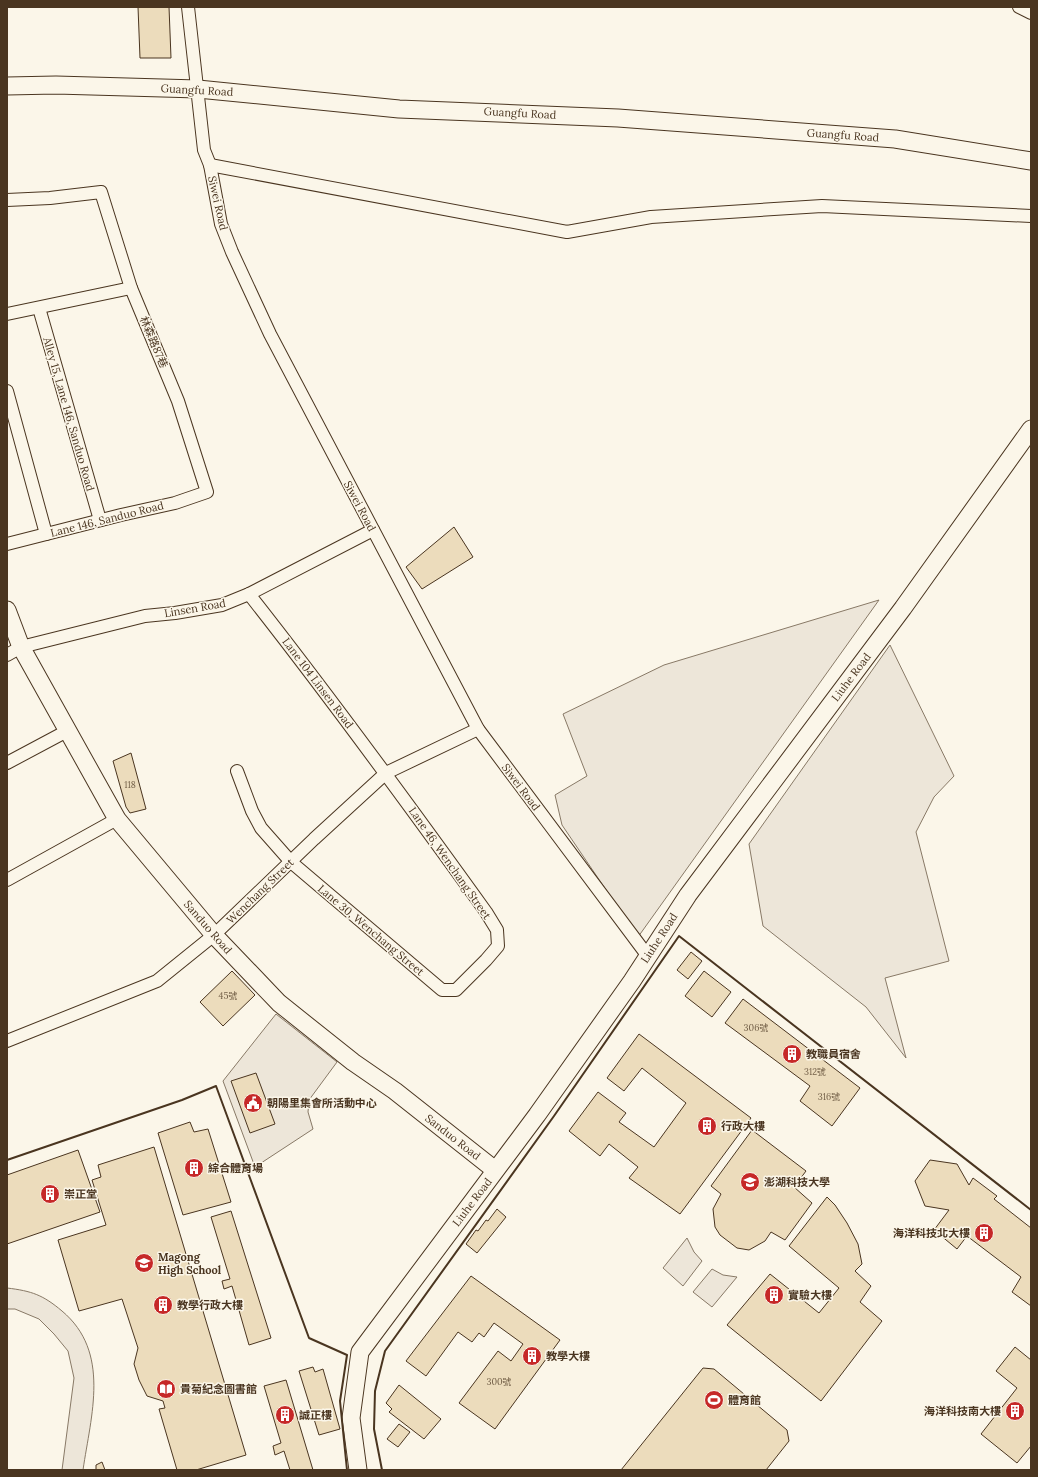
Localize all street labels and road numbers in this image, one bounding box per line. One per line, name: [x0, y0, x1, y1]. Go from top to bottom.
street label: Guangfu Road: [160, 81, 234, 99]
street label: Guangfu Road: [483, 104, 557, 122]
street label: Guangfu Road: [806, 125, 880, 145]
street label: Siwei Road: [205, 174, 231, 232]
street label: 林森路87巷: [137, 314, 171, 370]
street label: Alley 15, Lane 146, Sanduo Road: [40, 334, 98, 493]
street label: Siwei Road: [341, 478, 379, 534]
street label: Lane 146, Sanduo Road: [49, 498, 166, 540]
street label: Linsen Road: [163, 596, 227, 620]
street label: Lane 104 Linsen Road: [279, 635, 357, 731]
street label: Liuhe Road: [828, 650, 874, 704]
street label: Siwei Road: [499, 761, 543, 814]
street label: Lane 46, Wenchang Street: [406, 804, 495, 922]
street label: Wenchang Street: [223, 855, 297, 927]
street label: Lane 30, Wenchang Street: [315, 881, 428, 979]
street label: Sanduo Road: [181, 897, 235, 957]
street label: Liuhe Road: [638, 910, 681, 966]
street label: Sanduo Road: [422, 1111, 484, 1163]
street label: Liuhe Road: [449, 1175, 495, 1229]

